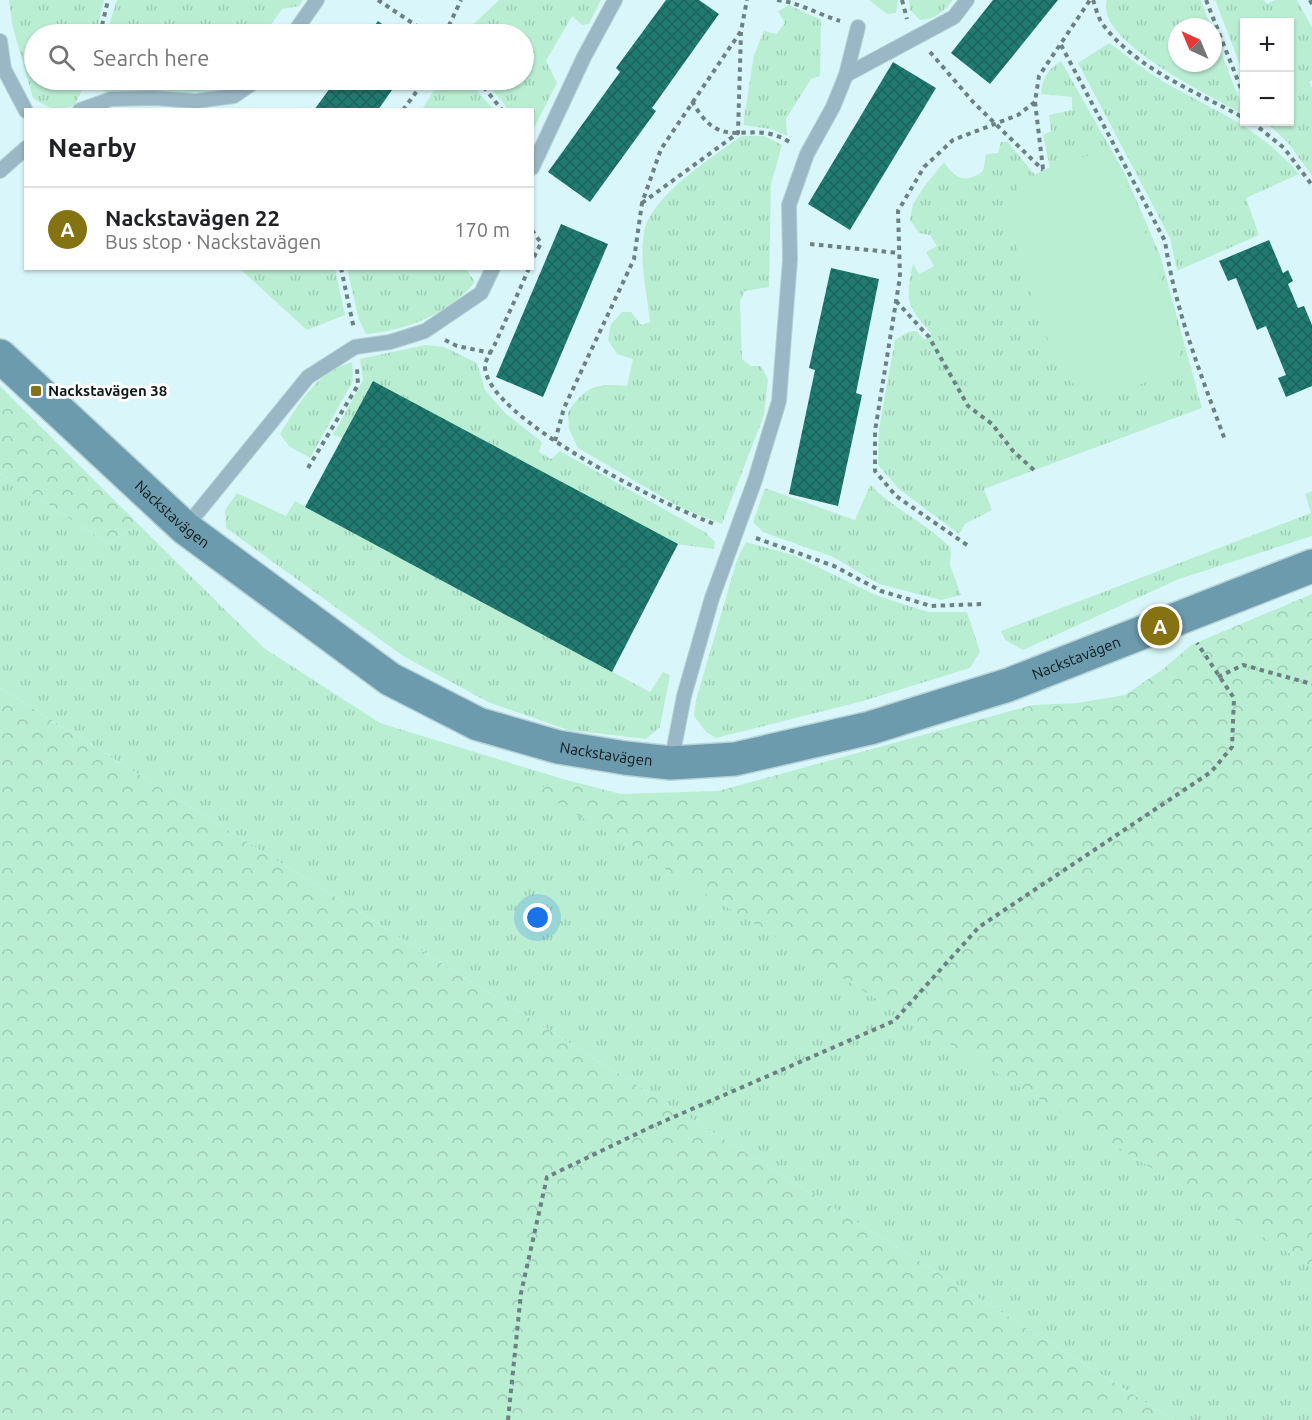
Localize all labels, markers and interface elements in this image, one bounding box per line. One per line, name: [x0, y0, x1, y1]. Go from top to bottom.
north arrow: [1168, 18, 1222, 72]
map controls: [1240, 18, 1294, 126]
button: +: [1240, 18, 1294, 72]
search box: [24, 24, 534, 90]
icon: search: [45, 41, 78, 74]
text: Search here: [93, 45, 209, 70]
button: −: [1240, 72, 1294, 126]
text: Nearby: [48, 133, 136, 162]
text: Nackstavägen 22: [105, 205, 280, 230]
text: A: [60, 218, 75, 241]
text: 170 m: [454, 218, 510, 241]
text: Bus stop · Nackstavägen: [105, 230, 321, 253]
place label: Nackstavägen 38: [48, 382, 167, 399]
marker: Nackstavägen 38: [29, 384, 43, 398]
street label: Nackstavägen: [132, 477, 213, 551]
pin: A: [1140, 604, 1180, 648]
street label: Nackstavägen: [1029, 633, 1123, 683]
street label: Nackstavägen: [559, 738, 653, 769]
your location: [523, 903, 552, 932]

